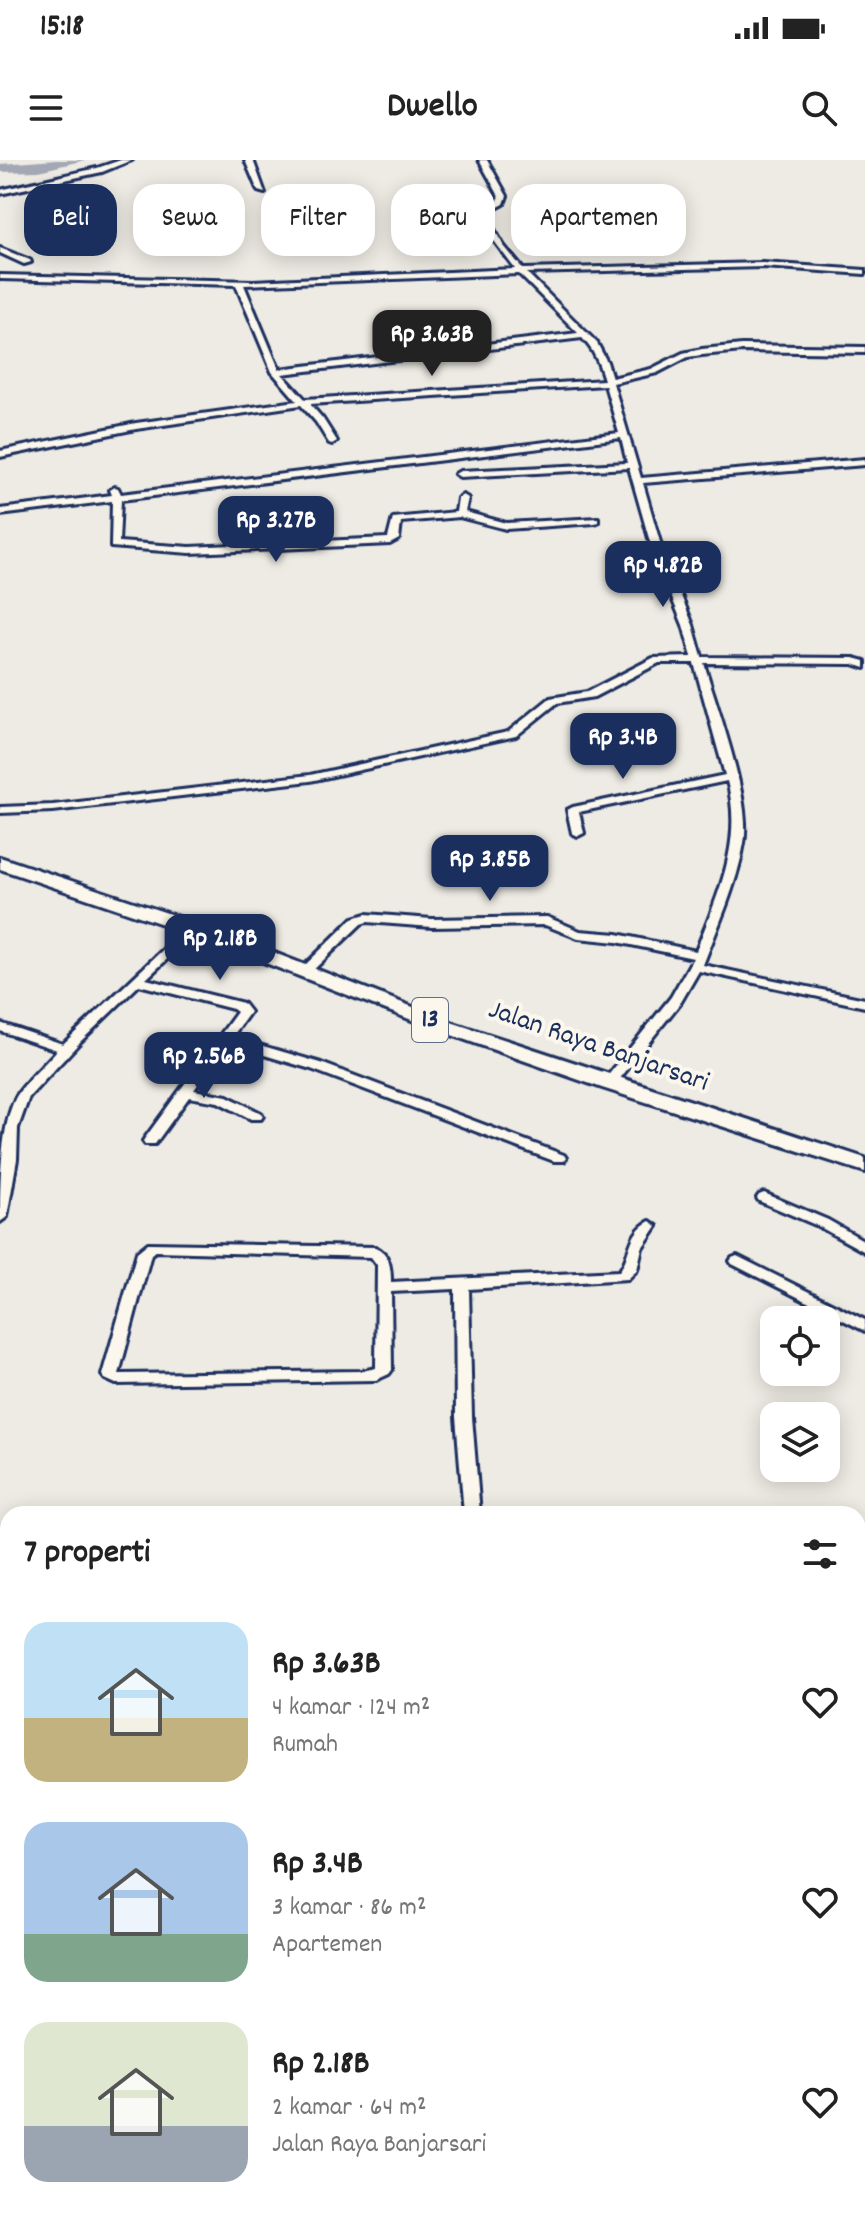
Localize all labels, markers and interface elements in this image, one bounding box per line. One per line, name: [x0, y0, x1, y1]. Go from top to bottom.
text: 15:18: [40, 7, 84, 50]
text: Dwello: [387, 82, 478, 134]
icon: menu: [24, 86, 68, 130]
icon: search: [797, 86, 841, 130]
chip: Beli: [24, 184, 117, 256]
chip: Sewa: [133, 184, 245, 256]
chip: Filter: [261, 184, 375, 256]
chip: Baru: [391, 184, 495, 256]
chip: Apartemen: [511, 184, 686, 256]
pin: Rp 3.63B: [349, 310, 515, 378]
text: Rp 3.63B: [390, 317, 474, 354]
pin: Rp 3.27B: [193, 496, 359, 564]
text: Rp 3.27B: [236, 503, 316, 540]
pin: Rp 4.82B: [580, 541, 746, 609]
text: Rp 4.82B: [623, 548, 703, 585]
pin: Rp 3.4B: [549, 713, 697, 781]
text: Rp 3.4B: [588, 720, 658, 757]
pin: Rp 3.85B: [407, 835, 573, 903]
text: Rp 3.85B: [449, 842, 531, 879]
pin: Rp 2.18B: [137, 914, 303, 982]
text: Rp 2.18B: [183, 921, 257, 958]
street label: Jalan Raya Banjarsari: [482, 992, 714, 1104]
road number: 13: [412, 998, 448, 1042]
pin: Rp 2.56B: [121, 1032, 287, 1100]
text: Rp 2.56B: [162, 1039, 246, 1076]
map controls: [760, 1306, 840, 1482]
button: locate: [760, 1306, 840, 1386]
button: layers: [760, 1402, 840, 1482]
text: 7 properti: [24, 1530, 150, 1579]
icon: filters: [798, 1532, 842, 1576]
text: Rp 3.63B: [272, 1641, 381, 1690]
icon: home: [88, 1654, 184, 1750]
icon: heart: [798, 1680, 842, 1724]
text: 4 kamar · 124 m²: [272, 1690, 430, 1727]
text: Rumah: [272, 1727, 338, 1764]
text: Rp 3.4B: [272, 1841, 363, 1890]
icon: home: [88, 1854, 184, 1950]
icon: heart: [798, 1880, 842, 1924]
text: 3 kamar · 86 m²: [272, 1890, 426, 1927]
text: Apartemen: [272, 1927, 382, 1964]
text: Rp 2.18B: [272, 2041, 370, 2090]
icon: home: [88, 2054, 184, 2150]
icon: heart: [798, 2080, 842, 2124]
text: 2 kamar · 64 m²: [272, 2090, 427, 2127]
text: Jalan Raya Banjarsari: [272, 2127, 486, 2164]

